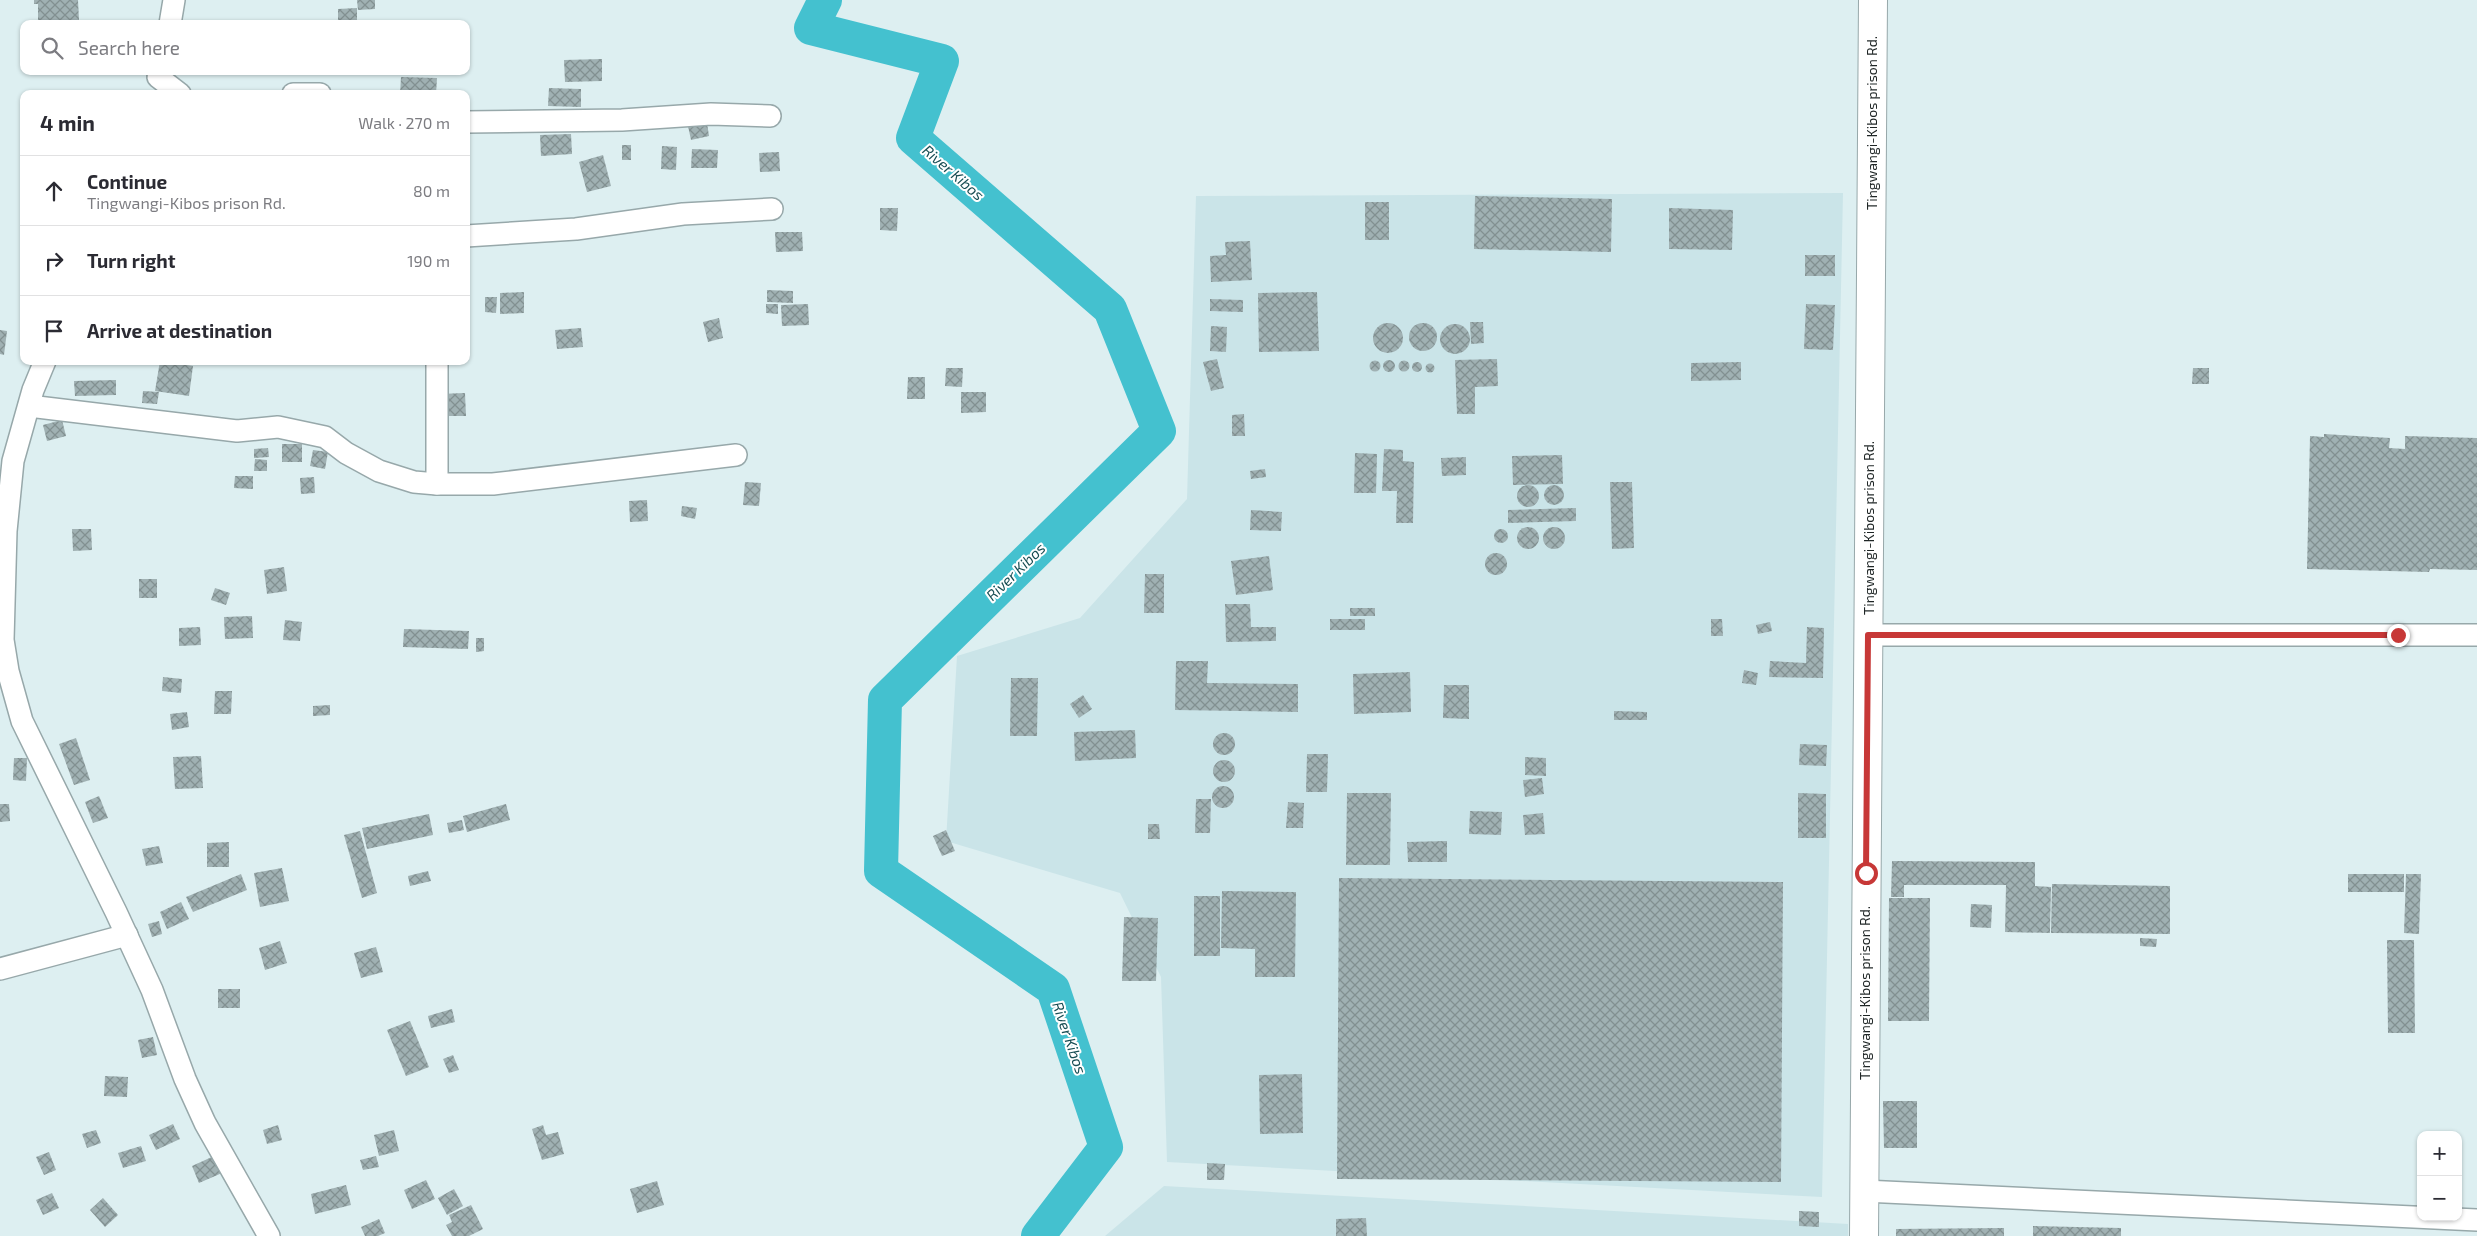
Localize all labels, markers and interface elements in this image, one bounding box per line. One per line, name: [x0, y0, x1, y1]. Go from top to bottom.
search box: [20, 20, 470, 75]
icon: search: [38, 34, 66, 62]
text: Search here: [78, 36, 180, 59]
street label: Tingwangi-Kibos prison Rd.: [1863, 36, 1880, 210]
text: 4 min: [40, 110, 95, 135]
text: Walk · 270 m: [358, 113, 450, 132]
water label: River Kibos: [919, 141, 988, 204]
text: Continue: [87, 170, 167, 193]
icon: ahead: [40, 177, 68, 205]
text: 80 m: [413, 181, 450, 200]
text: Tingwangi-Kibos prison Rd.: [87, 193, 286, 212]
icon: right: [40, 247, 68, 275]
text: Turn right: [87, 249, 175, 272]
text: 190 m: [407, 251, 450, 270]
icon: arrive: [40, 317, 68, 345]
text: Arrive at destination: [87, 319, 272, 342]
street label: Tingwangi-Kibos prison Rd.: [1860, 441, 1877, 615]
water label: River Kibos: [982, 538, 1049, 604]
route end: [2387, 624, 2410, 647]
route start: [1855, 862, 1878, 885]
street label: Tingwangi-Kibos prison Rd.: [1856, 906, 1873, 1080]
water label: River Kibos: [1049, 999, 1091, 1077]
map controls: [2417, 1131, 2462, 1221]
button: +: [2417, 1131, 2462, 1176]
button: −: [2417, 1176, 2462, 1221]

